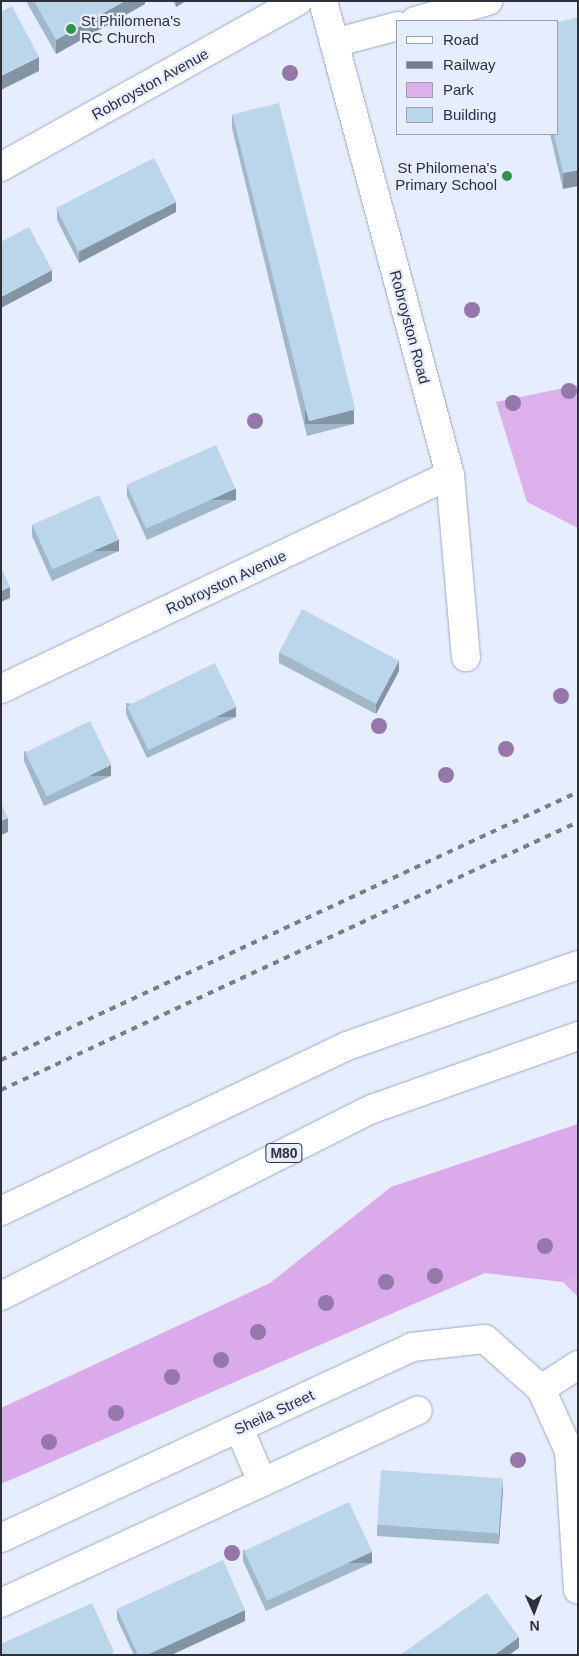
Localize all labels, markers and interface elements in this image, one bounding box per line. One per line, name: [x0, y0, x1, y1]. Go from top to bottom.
place label: St Philomena's RC Church: [81, 11, 181, 46]
legend: [396, 20, 559, 135]
marker: St Philomena's RC Church: [65, 23, 77, 35]
text: Road: [443, 31, 479, 48]
street label: Robroyston Avenue: [88, 44, 212, 124]
text: Railway: [443, 56, 496, 73]
text: Park: [443, 81, 474, 98]
text: Building: [443, 106, 496, 123]
place label: St Philomena's Primary School: [395, 158, 497, 193]
marker: St Philomena's Primary School: [501, 170, 513, 182]
street label: Robroyston Road: [386, 268, 434, 386]
street label: Robroyston Avenue: [163, 546, 289, 618]
road number: M80: [265, 1142, 303, 1164]
street label: Sheila Street: [231, 1386, 317, 1438]
north arrow: [509, 1586, 559, 1636]
text: N: [529, 1618, 540, 1634]

